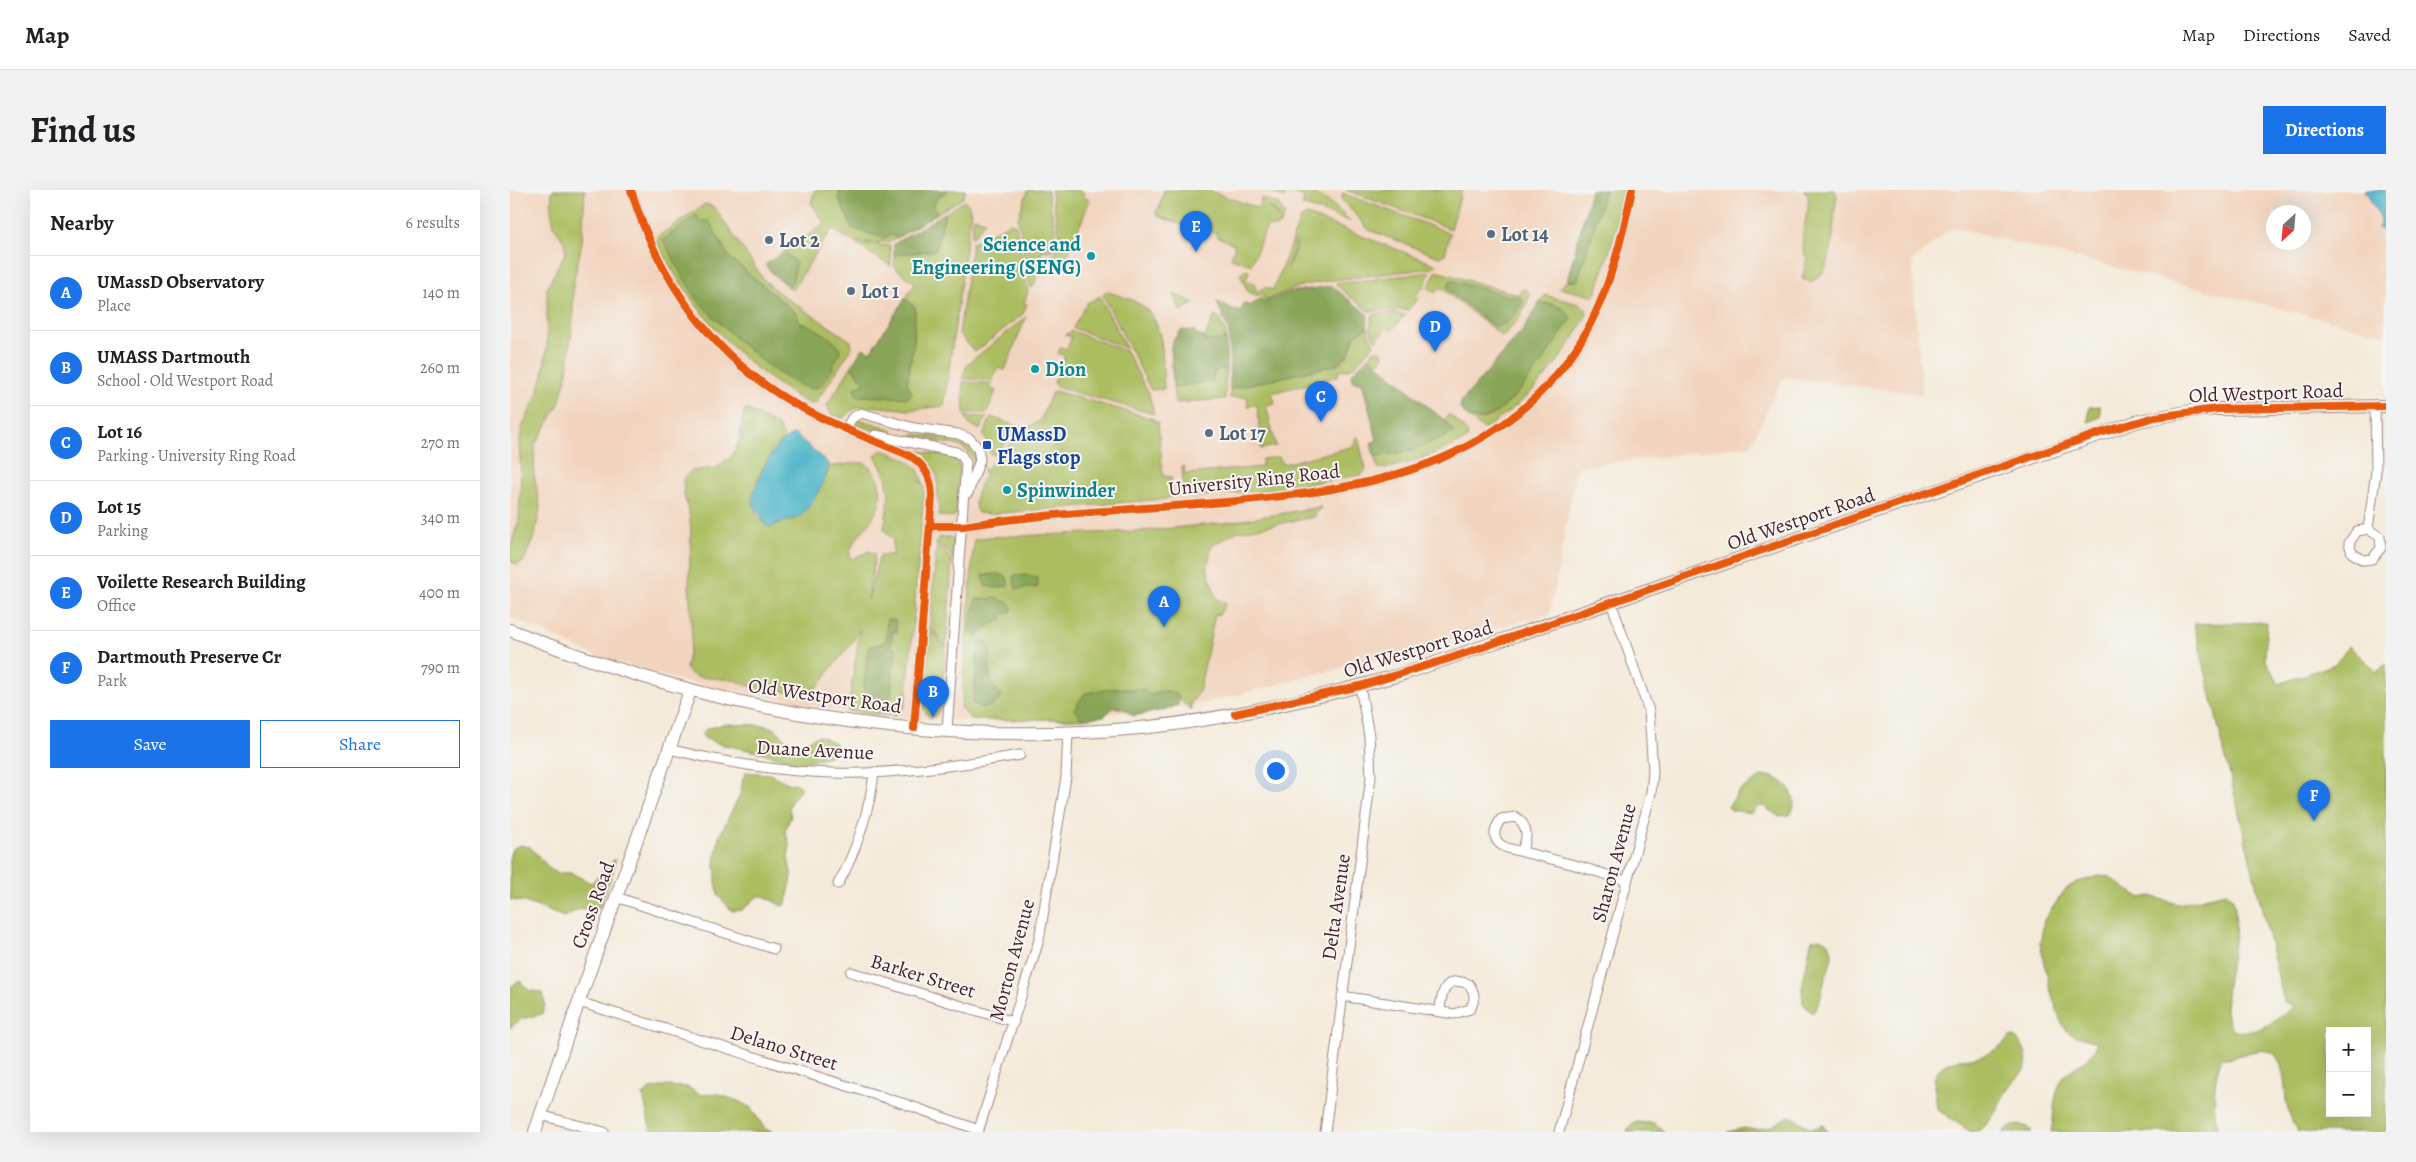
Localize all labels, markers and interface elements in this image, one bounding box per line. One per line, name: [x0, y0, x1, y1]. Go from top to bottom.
text: Map: [25, 19, 69, 51]
text: Map: [2182, 23, 2215, 47]
text: Directions: [2243, 23, 2320, 47]
text: Saved: [2348, 23, 2391, 47]
text: Find us: [30, 106, 136, 154]
button: Directions: [2263, 106, 2386, 154]
north arrow: [2266, 205, 2311, 250]
text: Nearby: [50, 209, 113, 237]
pin: E: [1180, 211, 1212, 252]
text: 6 results: [406, 212, 460, 234]
place label: Lot 14: [1501, 221, 1549, 248]
place label: Lot 2: [779, 227, 820, 254]
marker: Lot 14: [1485, 228, 1497, 240]
place label: Science and Engineering (SENG): [912, 231, 1081, 281]
marker: Lot 2: [763, 234, 775, 246]
marker: Science and Engineering (SENG): [1085, 250, 1097, 262]
text: UMassD Observatory: [97, 269, 264, 295]
place label: Lot 1: [861, 278, 899, 305]
text: A: [61, 282, 71, 304]
text: 140 m: [422, 282, 460, 304]
marker: Lot 1: [845, 285, 857, 297]
text: Place: [97, 295, 131, 317]
pin: D: [1419, 311, 1451, 352]
text: UMASS Dartmouth: [97, 344, 250, 370]
place label: Dion: [1045, 356, 1086, 383]
text: B: [61, 357, 71, 379]
text: 260 m: [420, 357, 460, 379]
marker: Dion: [1029, 363, 1041, 375]
text: School · Old Westport Road: [97, 370, 273, 392]
street label: Old Westport Road: [2188, 377, 2344, 409]
pin: C: [1305, 381, 1337, 422]
text: Lot 16: [97, 419, 142, 445]
place label: Lot 17: [1219, 420, 1266, 447]
place label: UMassD Flags stop: [997, 421, 1081, 471]
marker: Lot 17: [1203, 427, 1215, 439]
text: C: [61, 432, 71, 454]
text: 270 m: [421, 432, 460, 454]
marker: UMassD Flags stop: [981, 439, 993, 451]
text: Parking · University Ring Road: [97, 445, 296, 467]
street label: University Ring Road: [1167, 458, 1341, 502]
place label: Spinwinder: [1017, 477, 1115, 504]
street label: Old Westport Road: [1724, 481, 1879, 557]
marker: Spinwinder: [1001, 484, 1013, 496]
text: Lot 15: [97, 494, 141, 520]
text: D: [60, 507, 72, 529]
text: 340 m: [421, 507, 460, 529]
text: Parking: [97, 520, 148, 542]
text: Voilette Research Building: [97, 569, 306, 595]
text: E: [61, 582, 71, 604]
text: 400 m: [419, 582, 460, 604]
pin: A: [1148, 586, 1180, 627]
text: Office: [97, 595, 136, 617]
street label: Old Westport Road: [1340, 613, 1496, 685]
text: Dartmouth Preserve Cr: [97, 644, 281, 670]
text: F: [62, 657, 70, 679]
text: 790 m: [421, 657, 460, 679]
text: Park: [97, 670, 127, 692]
street label: Old Westport Road: [747, 672, 904, 720]
pin: B: [917, 676, 949, 717]
button: Save: [50, 720, 250, 768]
button: Share: [260, 720, 460, 768]
street label: Duane Avenue: [756, 733, 874, 767]
your location: [1263, 758, 1289, 784]
pin: F: [2298, 780, 2330, 821]
street label: Sharon Avenue: [1585, 800, 1643, 926]
street label: Delta Avenue: [1315, 852, 1357, 962]
street label: Cross Road: [565, 857, 621, 952]
street label: Morton Avenue: [983, 896, 1041, 1024]
street label: Barker Street: [867, 947, 979, 1005]
street label: Delano Street: [727, 1019, 842, 1077]
map controls: [2326, 1027, 2371, 1117]
button: +: [2326, 1027, 2371, 1072]
button: −: [2326, 1072, 2371, 1117]

